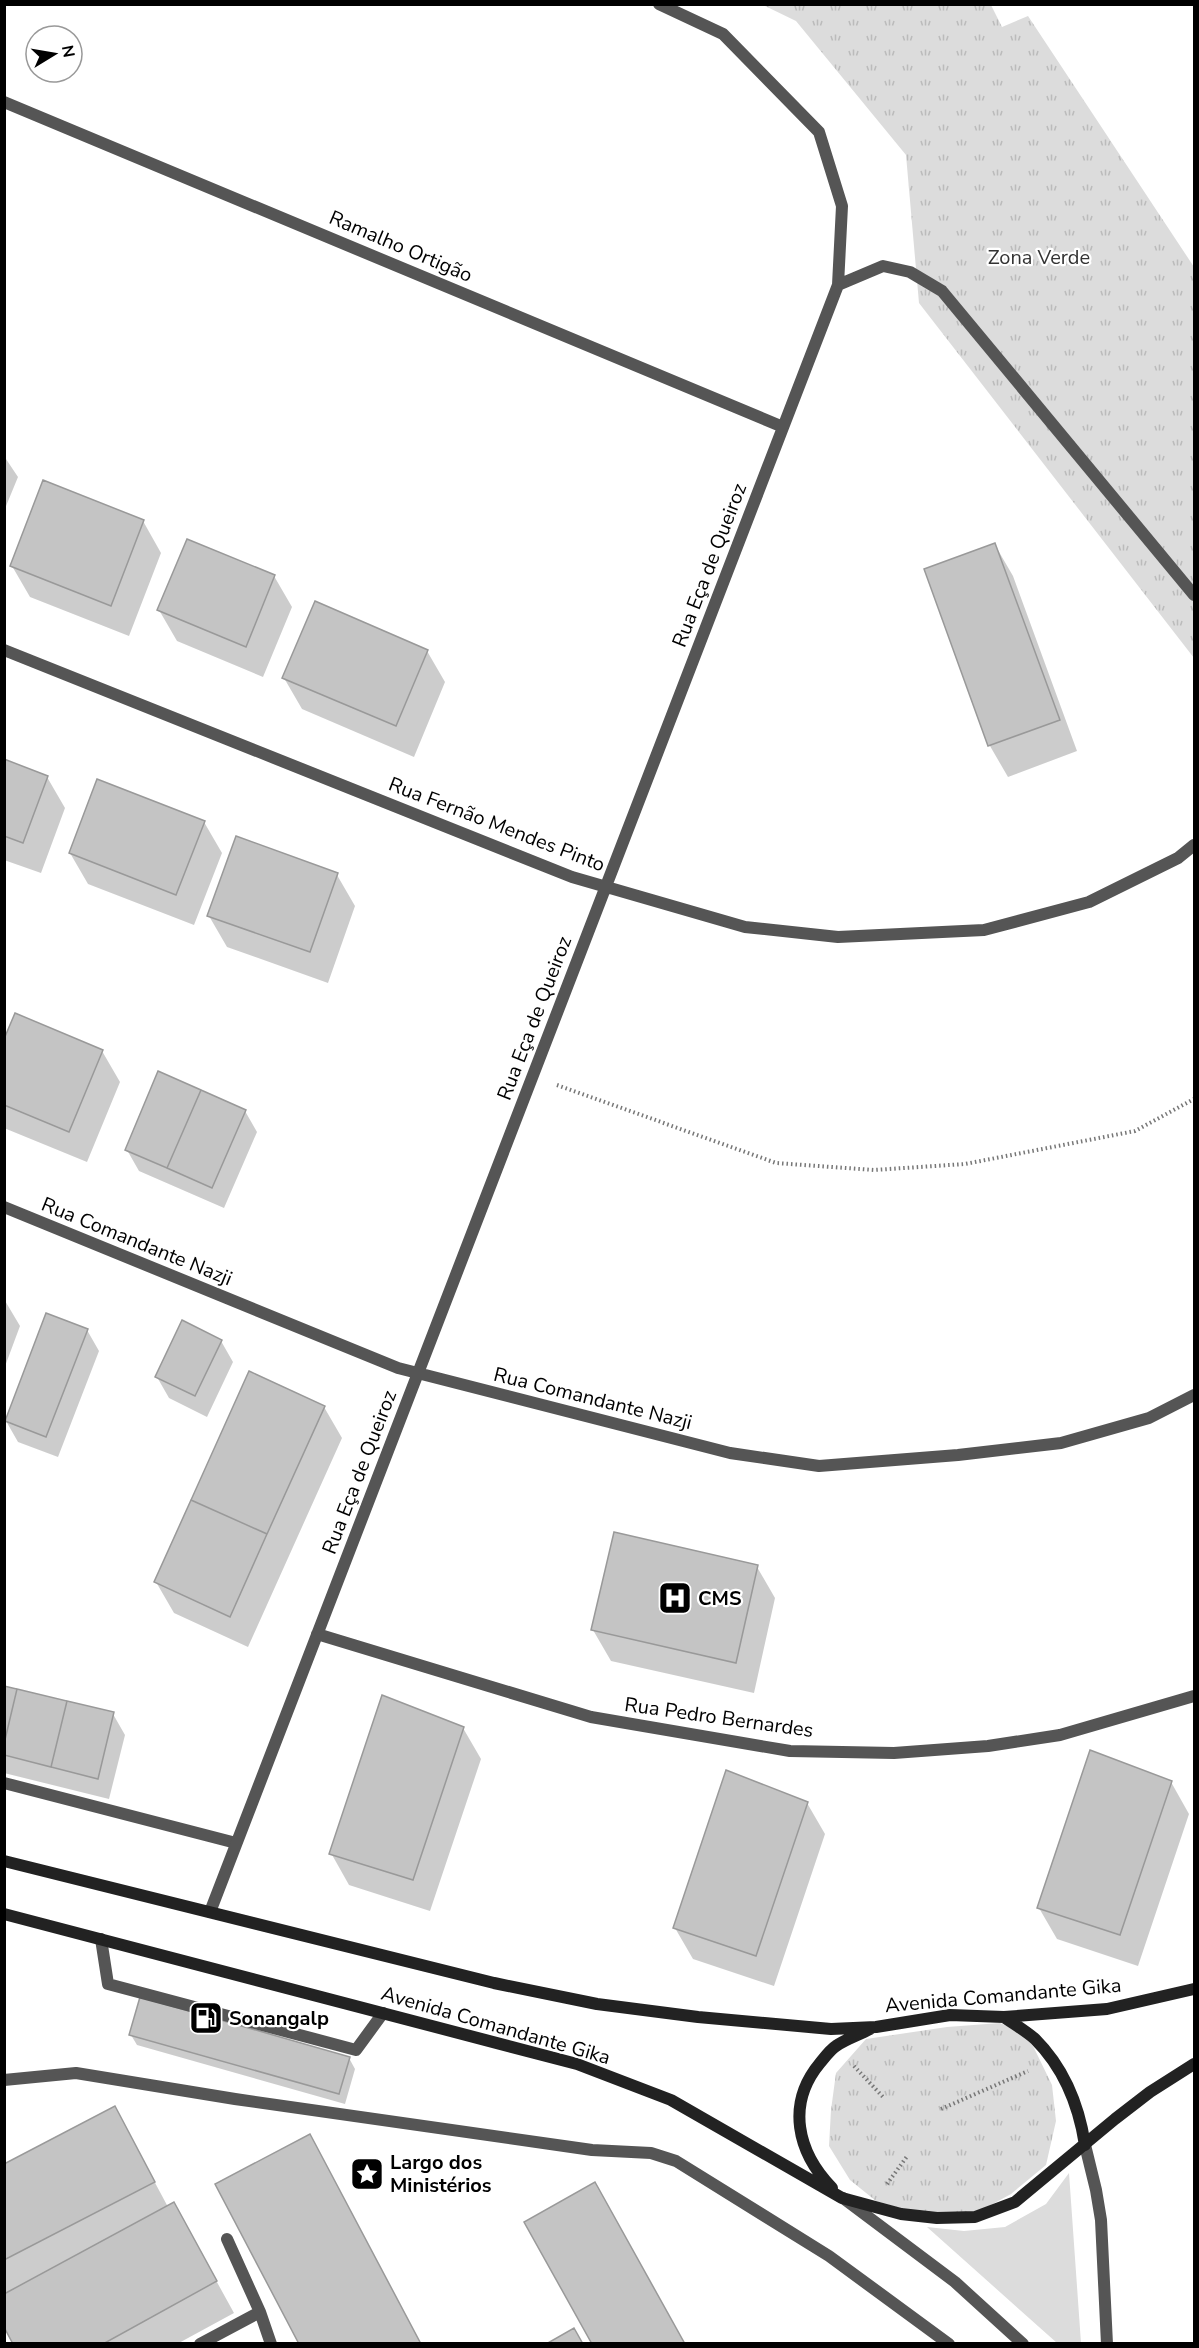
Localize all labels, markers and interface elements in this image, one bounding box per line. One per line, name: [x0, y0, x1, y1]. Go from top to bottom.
north arrow: [24, 24, 84, 84]
text: N: [56, 43, 80, 59]
street label: Ramalho Ortigão: [325, 204, 477, 289]
park label: Zona Verde: [988, 244, 1090, 271]
street label: Rua Eça de Queiroz: [666, 479, 753, 651]
street label: Rua Fernão Mendes Pinto: [385, 771, 609, 878]
street label: Rua Eça de Queiroz: [491, 932, 578, 1104]
street label: Rua Comandante Nazji: [37, 1191, 236, 1292]
street label: Rua Comandante Nazji: [491, 1361, 695, 1436]
street label: Rua Eça de Queiroz: [316, 1386, 403, 1558]
hospital icon: CMS: [657, 1580, 693, 1616]
place label: CMS: [698, 1585, 742, 1612]
street label: Rua Pedro Bernardes: [623, 1691, 815, 1744]
street label: Avenida Comandante Gika: [884, 1972, 1122, 2019]
street label: Avenida Comandante Gika: [378, 1980, 614, 2071]
fuel station icon: Sonangalp: [188, 2000, 224, 2036]
place label: Sonangalp: [229, 2005, 329, 2032]
place label: Largo dos Ministérios: [390, 2149, 492, 2199]
place icon: Largo dos Ministérios: [349, 2156, 385, 2192]

